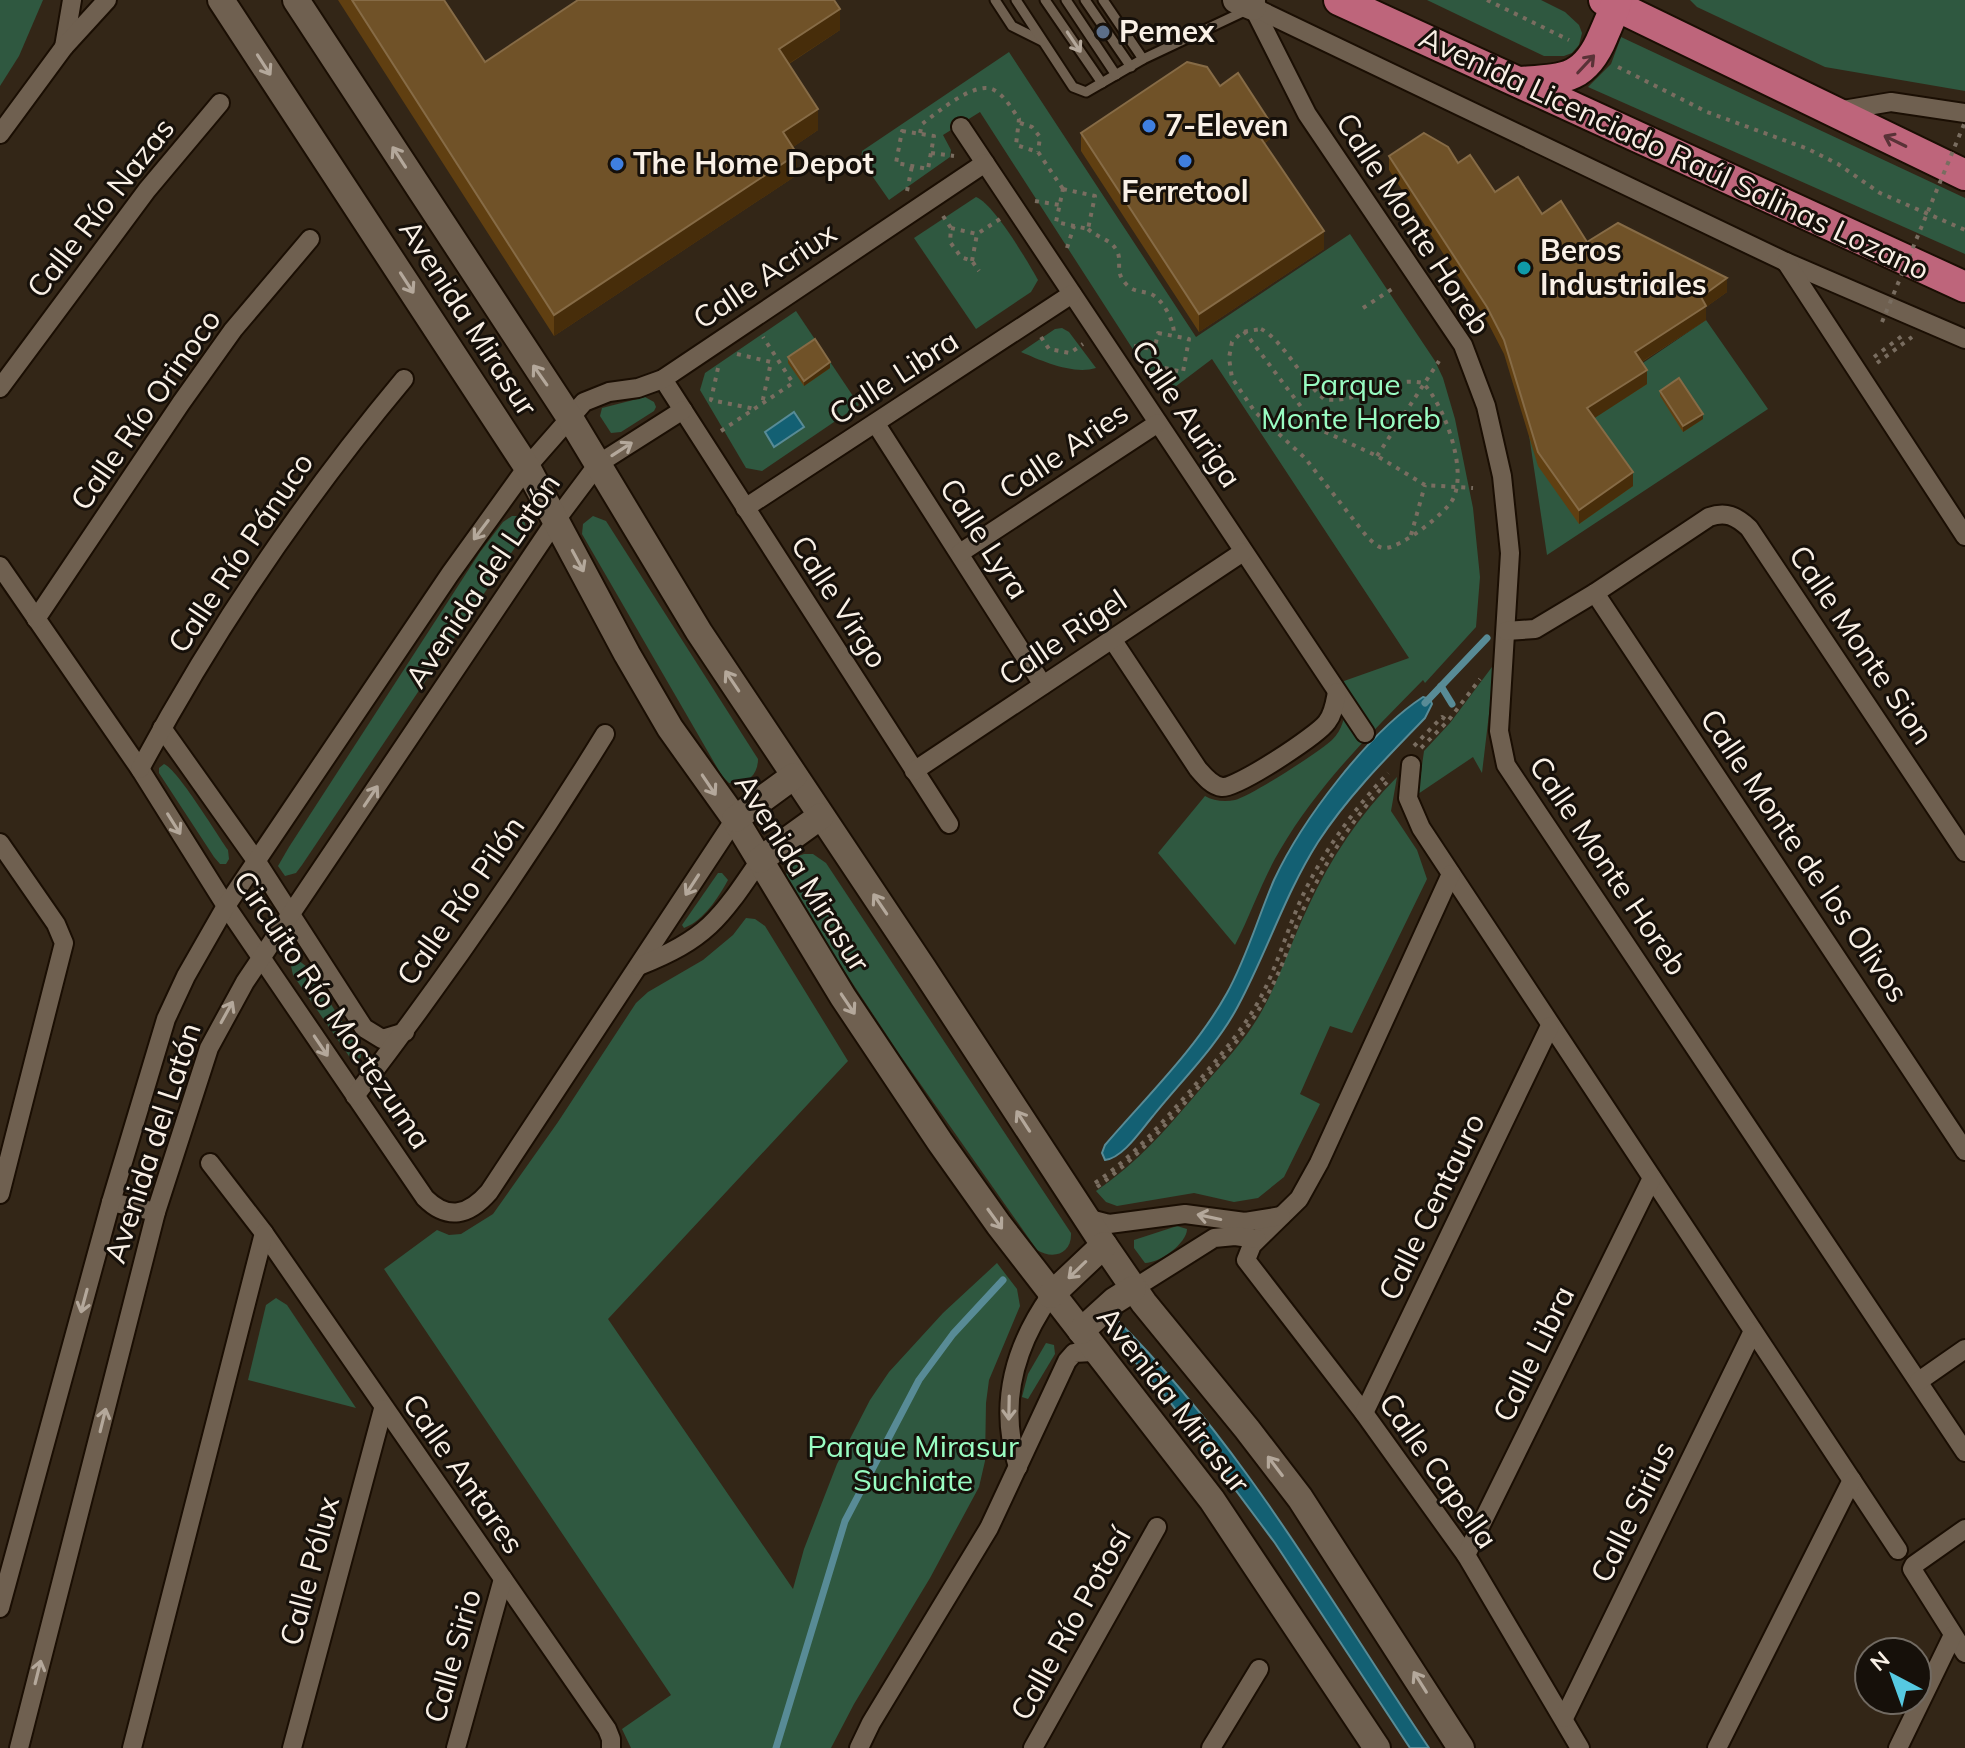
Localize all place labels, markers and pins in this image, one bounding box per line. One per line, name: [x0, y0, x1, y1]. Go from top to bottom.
place label: Pemex: [1119, 12, 1215, 50]
marker: Pemex: [1094, 23, 1112, 41]
place label: 7-Eleven: [1165, 106, 1289, 144]
marker: 7-Eleven: [1140, 117, 1158, 135]
place label: The Home Depot: [633, 144, 874, 182]
marker: Ferretool: [1176, 152, 1194, 170]
marker: The Home Depot: [608, 155, 626, 173]
place label: Ferretool: [1121, 172, 1249, 210]
place label: Beros Industriales: [1540, 231, 1707, 303]
marker: Beros Industriales: [1515, 259, 1533, 277]

